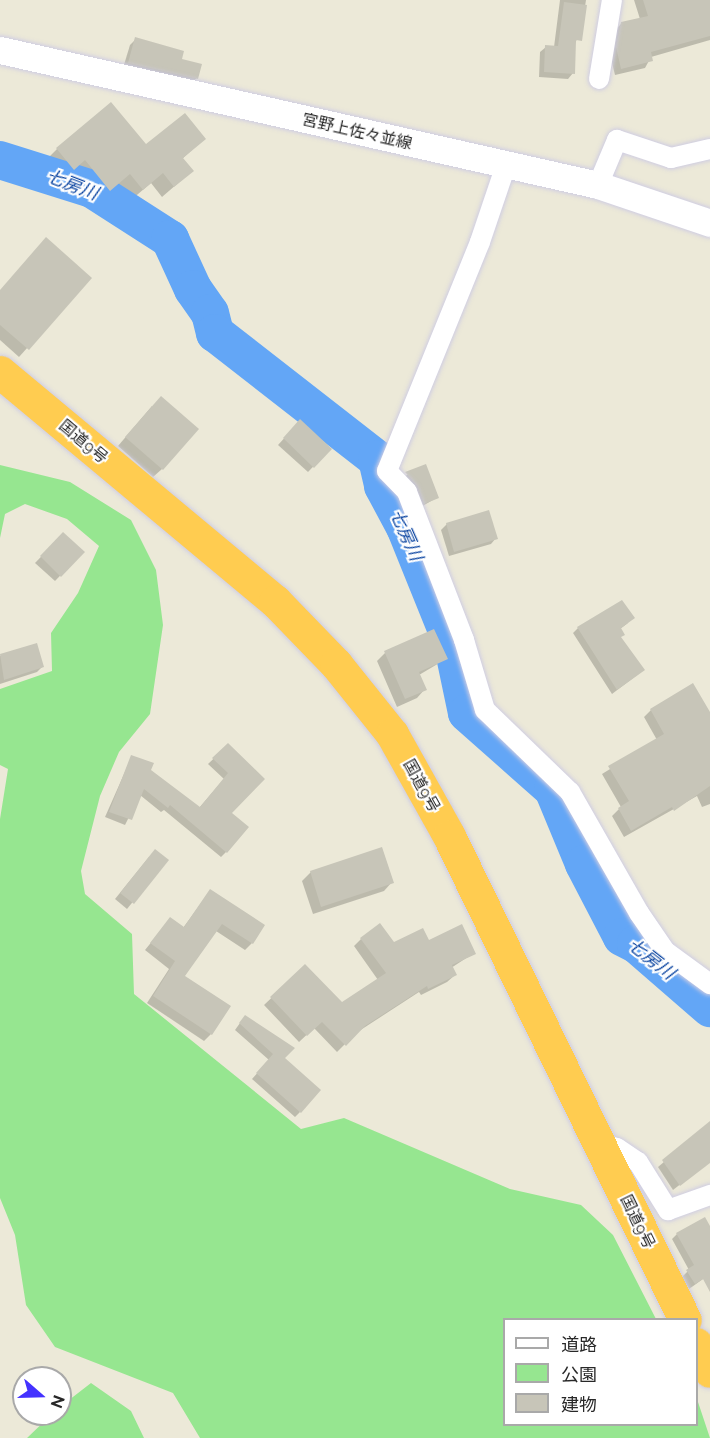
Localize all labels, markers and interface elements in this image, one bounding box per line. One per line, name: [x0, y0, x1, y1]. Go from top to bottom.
street label: 宮野上佐々並線: [300, 110, 414, 154]
water label: 七房川: [43, 165, 101, 205]
street label: 国道9号: [55, 416, 111, 468]
water label: 七房川: [385, 506, 427, 564]
street label: 国道9号: [399, 756, 443, 816]
water label: 七房川: [623, 934, 679, 984]
street label: 国道9号: [616, 1192, 658, 1252]
legend: [503, 1318, 698, 1426]
text: 道路: [561, 1334, 597, 1355]
text: 公園: [561, 1364, 597, 1385]
north arrow: [12, 1366, 72, 1426]
text: N: [46, 1393, 69, 1411]
text: 建物: [561, 1394, 597, 1415]

